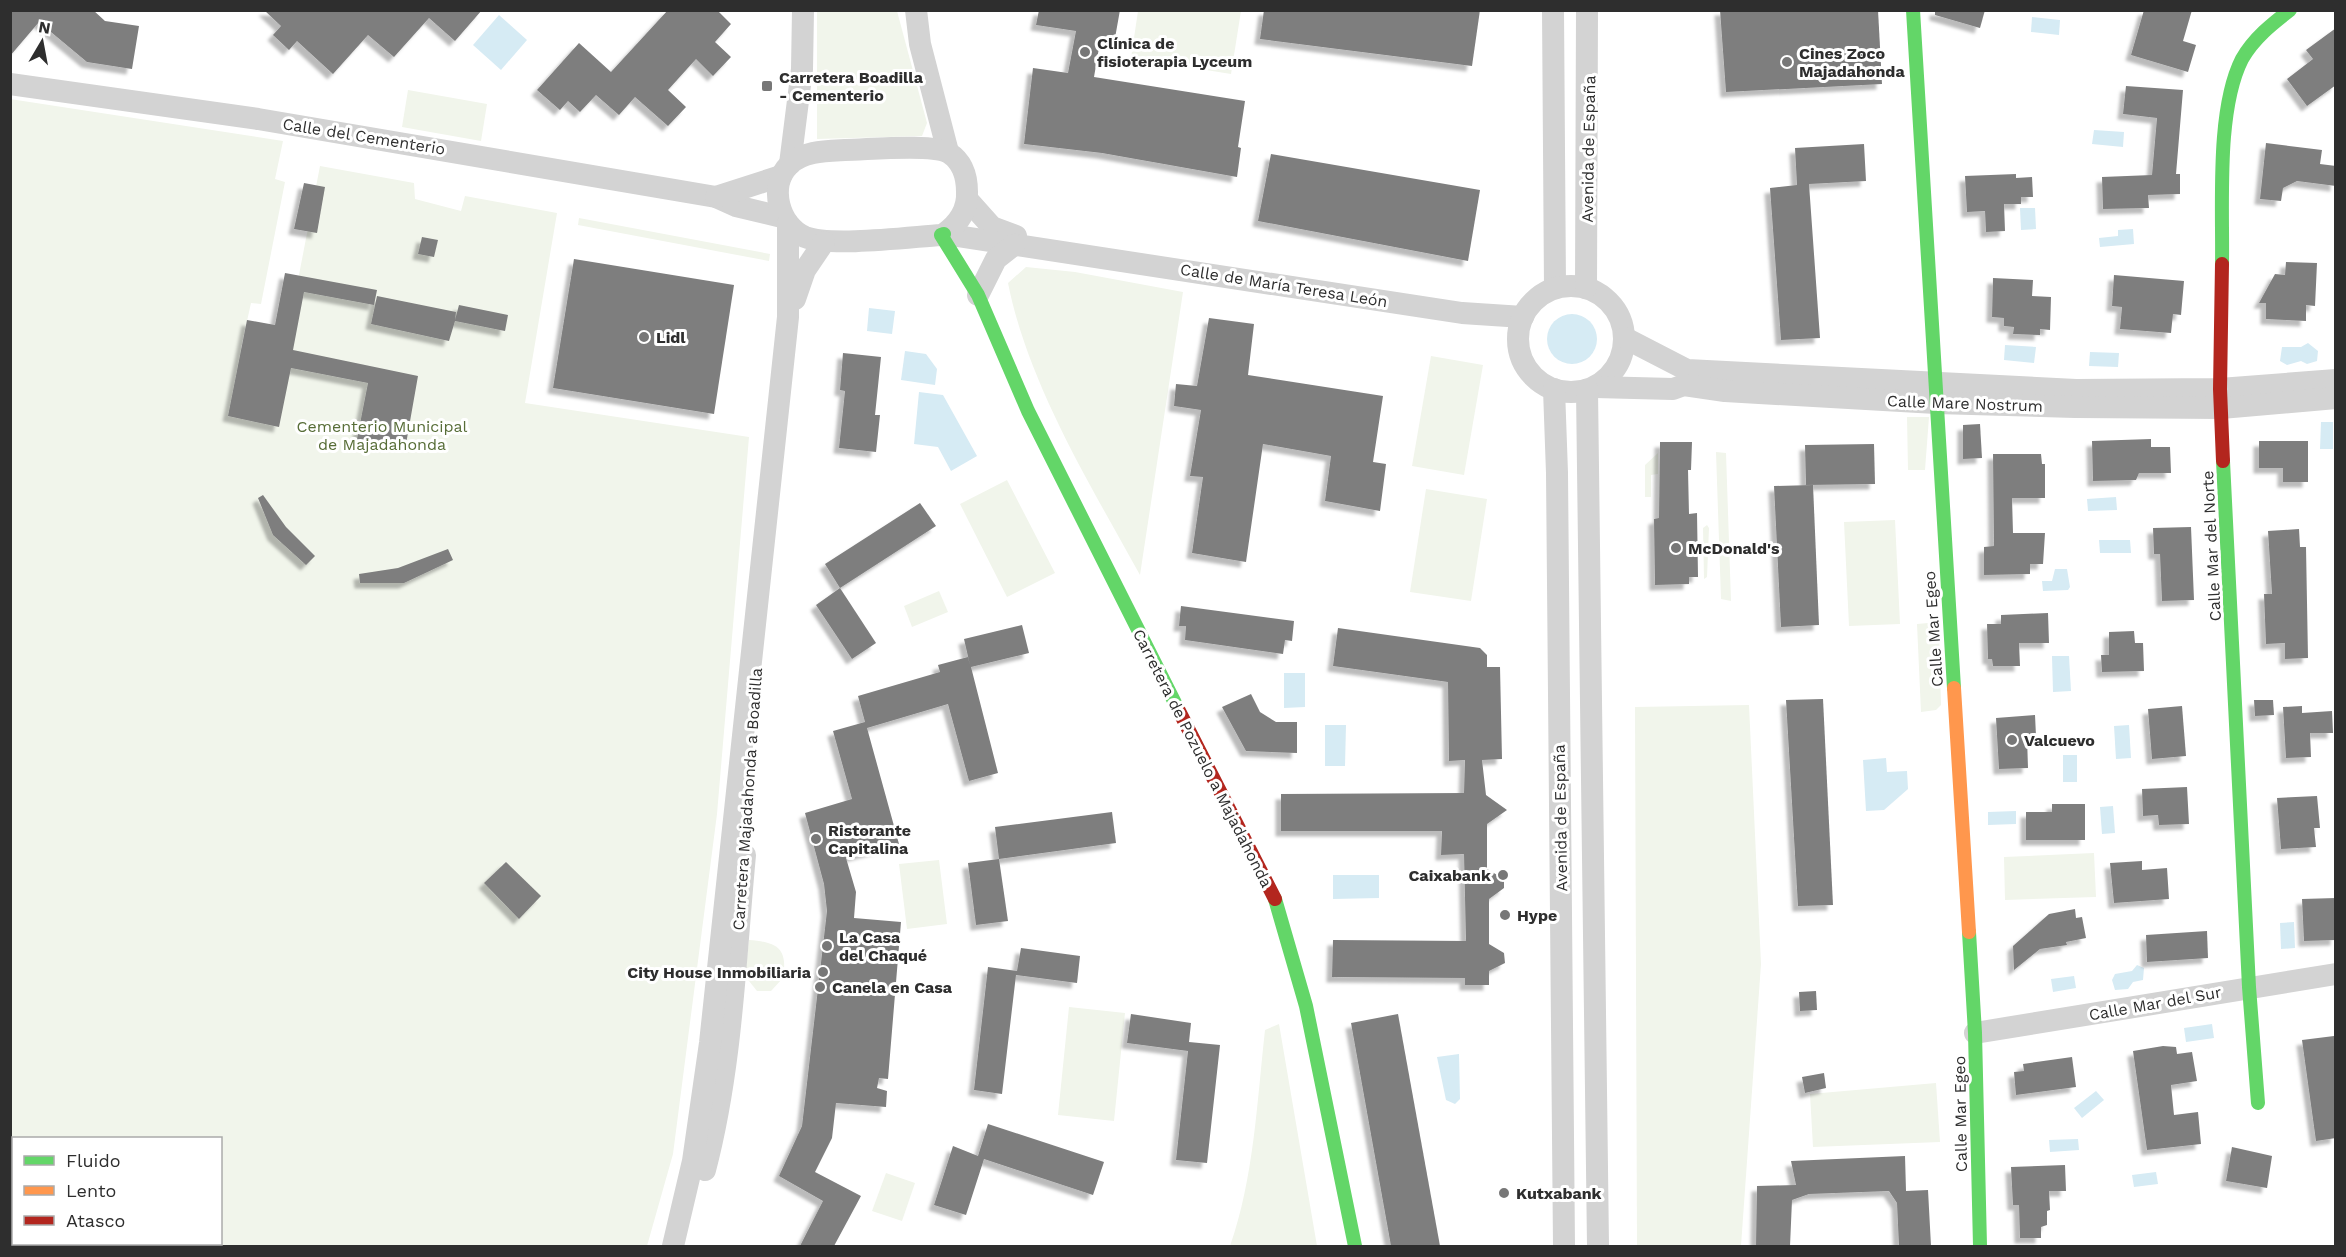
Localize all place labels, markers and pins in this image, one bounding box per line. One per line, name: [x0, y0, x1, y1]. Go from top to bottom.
place label: Clínica de fisioterapia Lyceum: [1097, 34, 1252, 71]
place label: Cines Zoco Majadahonda: [1799, 44, 1905, 81]
marker: Clínica de fisioterapia Lyceum: [1078, 45, 1092, 59]
marker: Cines Zoco Majadahonda: [1780, 55, 1794, 69]
place label: Carretera Boadilla - Cementerio: [779, 68, 924, 105]
marker: Carretera Boadilla - Cementerio: [760, 79, 774, 93]
place label: Lidl: [656, 328, 686, 347]
marker: Lidl: [637, 330, 651, 344]
place label: McDonald's: [1688, 539, 1780, 558]
marker: McDonald's: [1669, 541, 1683, 555]
place label: Valcuevo: [2024, 731, 2095, 750]
marker: Valcuevo: [2005, 733, 2019, 747]
place label: Ristorante Capitalina: [828, 821, 911, 858]
marker: Ristorante Capitalina: [809, 832, 823, 846]
place label: Caixabank: [1408, 866, 1491, 885]
marker: Caixabank: [1496, 868, 1510, 882]
place label: Hype: [1517, 906, 1557, 925]
marker: Hype: [1498, 908, 1512, 922]
place label: La Casa del Chaqué: [839, 928, 927, 965]
marker: La Casa del Chaqué: [820, 939, 834, 953]
place label: City House Inmobiliaria: [627, 963, 812, 982]
marker: City House Inmobiliaria: [816, 965, 830, 979]
place label: Canela en Casa: [832, 978, 953, 997]
marker: Canela en Casa: [813, 980, 827, 994]
place label: Kutxabank: [1516, 1184, 1602, 1203]
marker: Kutxabank: [1497, 1186, 1511, 1200]

